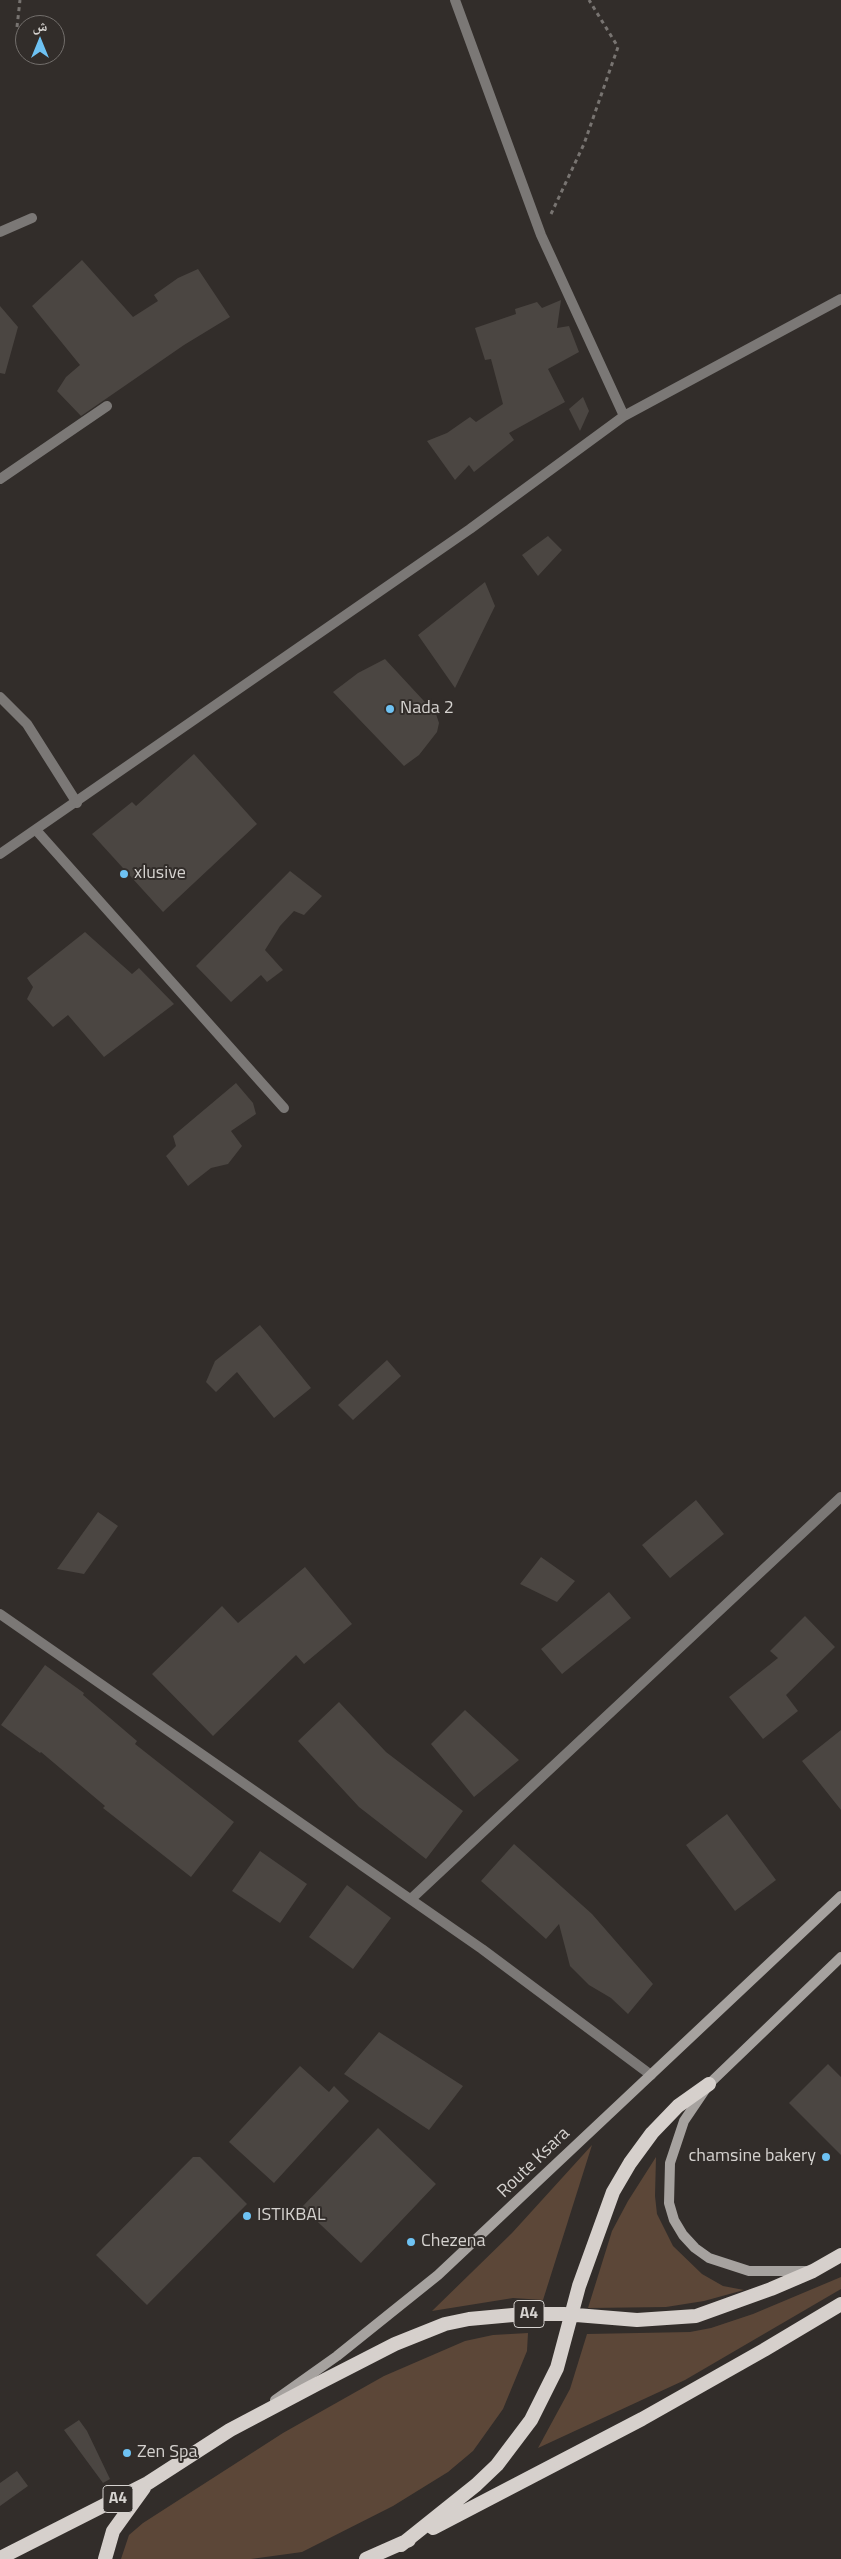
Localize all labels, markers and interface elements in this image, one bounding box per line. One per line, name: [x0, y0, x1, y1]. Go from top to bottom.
north arrow: [15, 15, 65, 65]
text: ش: [33, 15, 47, 36]
place label: Nada 2: [400, 698, 454, 720]
marker: Nada 2: [384, 703, 396, 715]
place label: xlusive: [134, 863, 186, 885]
marker: xlusive: [118, 868, 130, 880]
street label: Route Ksara: [493, 2123, 575, 2203]
place label: chamsine bakery: [689, 2146, 816, 2168]
marker: chamsine bakery: [820, 2151, 832, 2163]
place label: ISTIKBAL: [257, 2205, 326, 2227]
marker: ISTIKBAL: [241, 2210, 253, 2222]
place label: Chezena: [421, 2231, 485, 2253]
marker: Chezena: [405, 2236, 417, 2248]
road number: A4: [514, 2300, 544, 2328]
place label: Zen Spa: [137, 2442, 197, 2464]
marker: Zen Spa: [121, 2447, 133, 2459]
road number: A4: [103, 2486, 133, 2512]

